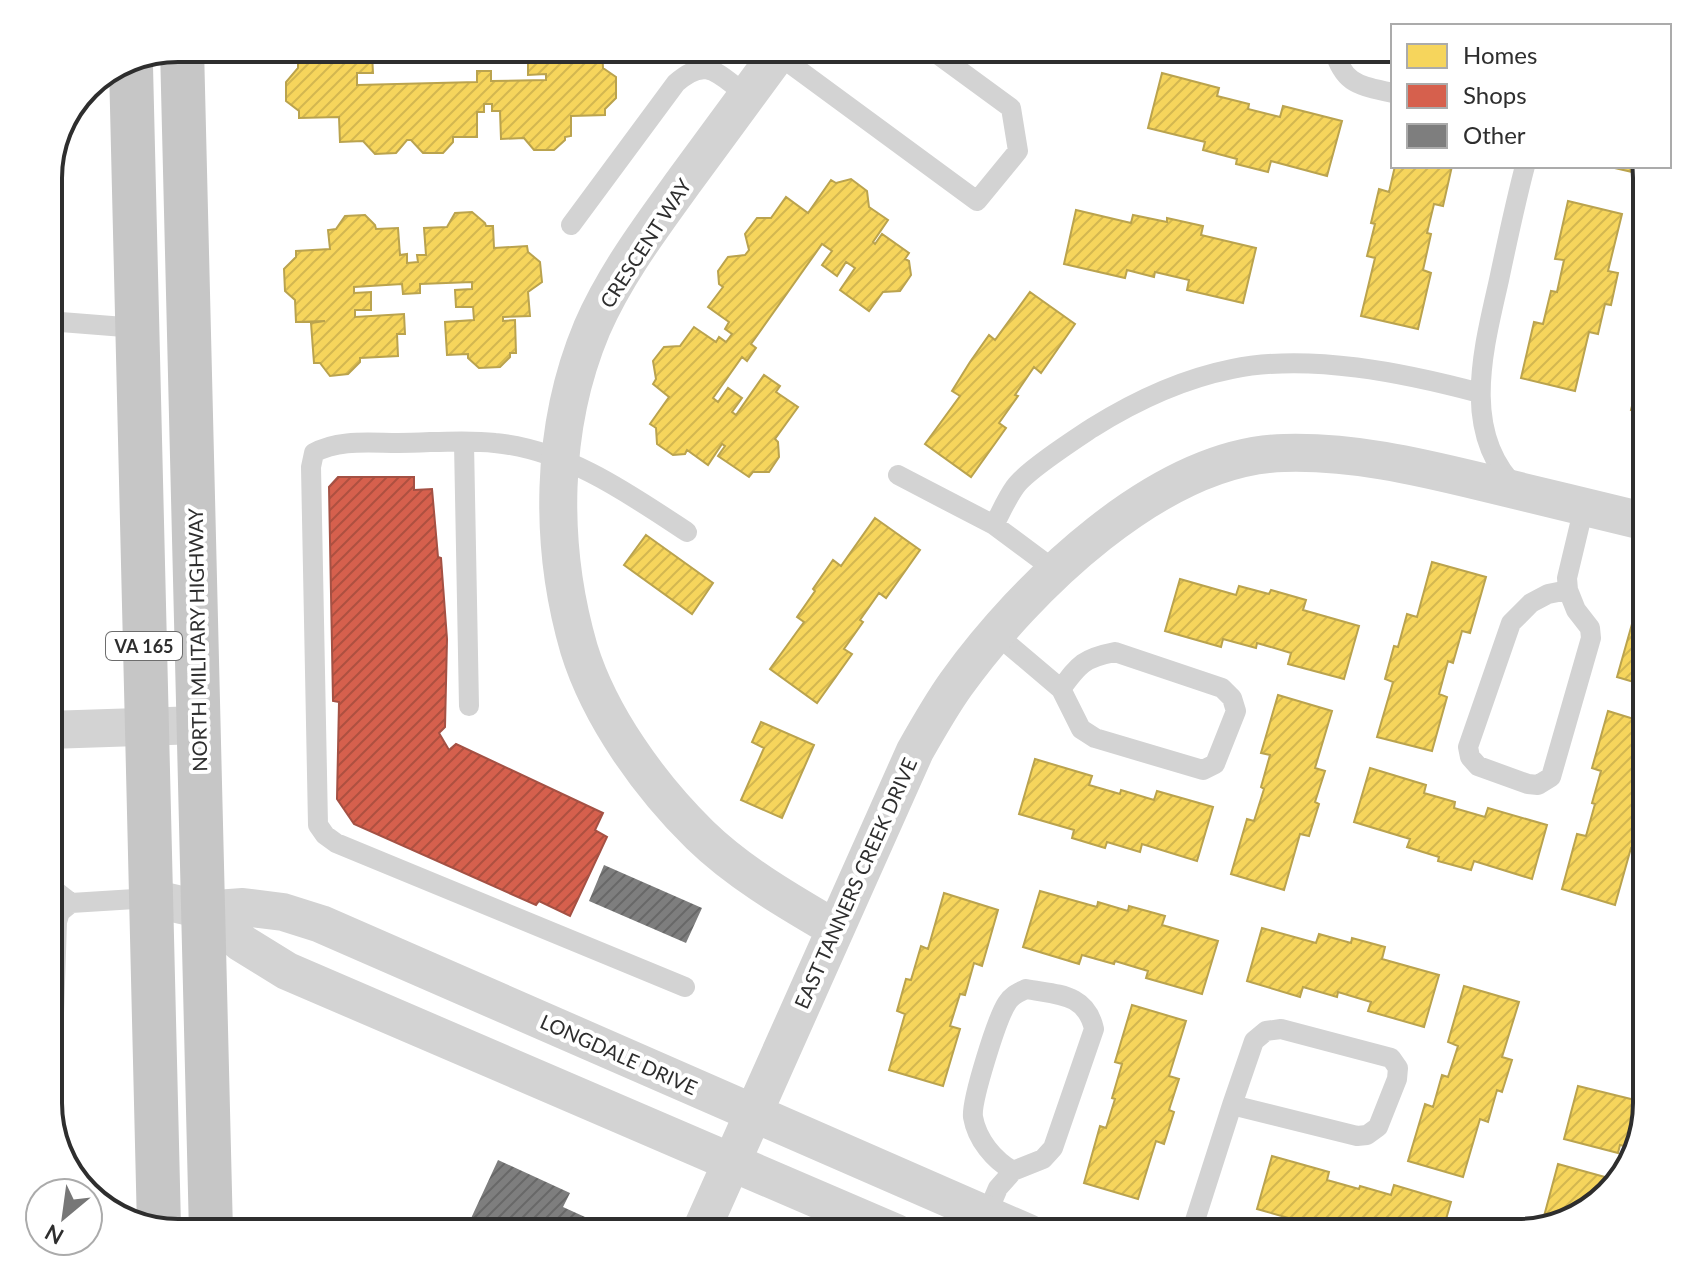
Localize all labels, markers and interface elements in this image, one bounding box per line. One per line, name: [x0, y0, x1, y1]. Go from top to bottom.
legend: [1391, 24, 1671, 168]
text: Homes: [1463, 40, 1537, 69]
text: Shops: [1463, 80, 1527, 109]
text: Other: [1463, 120, 1526, 149]
street label: CRESCENT WAY: [594, 174, 696, 312]
street label: NORTH MILITARY HIGHWAY: [183, 508, 211, 772]
road number: VA 165: [106, 632, 182, 660]
street label: EAST TANNERS CREEK DRIVE: [789, 754, 921, 1012]
street label: LONGDALE DRIVE: [537, 1009, 701, 1099]
north arrow: [24, 1177, 104, 1257]
text: N: [40, 1219, 68, 1251]

